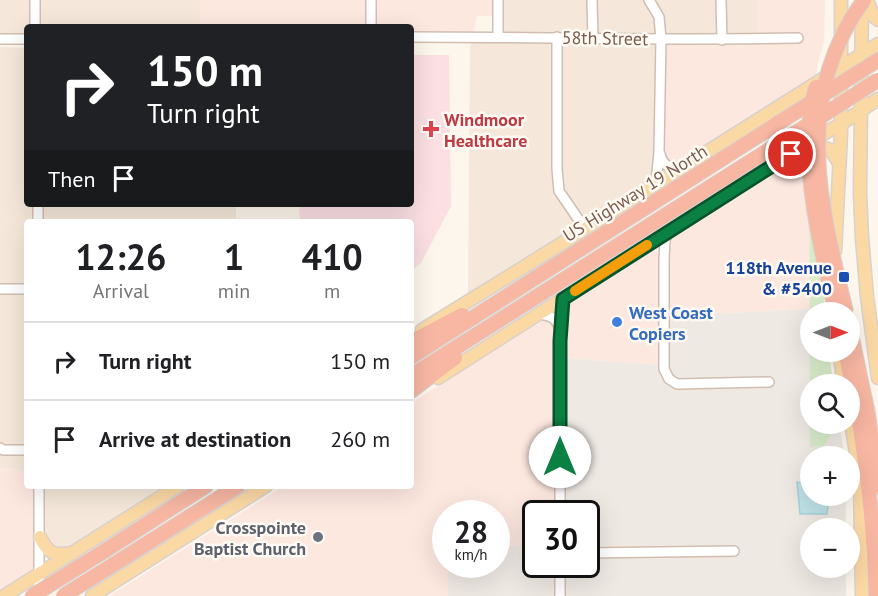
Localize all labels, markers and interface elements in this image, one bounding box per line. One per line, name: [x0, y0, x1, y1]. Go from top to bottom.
street label: 58th Street: [562, 26, 648, 50]
text: 150 m: [147, 43, 263, 98]
icon: right: [48, 48, 126, 126]
text: Turn right: [147, 96, 260, 130]
place label: Windmoor Healthcare: [444, 108, 527, 152]
marker: Windmoor Healthcare: [422, 120, 440, 138]
pin: [765, 128, 816, 179]
icon: arrive: [774, 137, 807, 170]
street label: US Highway 19 North: [559, 139, 711, 247]
icon: arrive: [107, 162, 140, 195]
text: Then: [48, 165, 95, 193]
text: 12:26: [75, 233, 167, 280]
text: 1: [224, 233, 244, 280]
text: 410: [302, 233, 363, 280]
place label: 118th Avenue & #5400: [725, 256, 832, 300]
marker: 118th Avenue & #5400: [837, 270, 851, 284]
text: Arrival: [93, 278, 149, 304]
text: min: [218, 278, 250, 304]
text: m: [324, 278, 340, 304]
place label: West Coast Copiers: [629, 301, 714, 345]
north arrow: [800, 302, 860, 362]
map controls: [800, 302, 860, 578]
marker: West Coast Copiers: [610, 315, 624, 329]
icon: right: [48, 345, 81, 378]
text: Turn right: [99, 347, 191, 375]
text: 150 m: [330, 347, 390, 375]
button: search: [800, 374, 860, 434]
icon: arrive: [48, 423, 81, 456]
text: Arrive at destination: [99, 425, 291, 453]
text: 260 m: [330, 425, 390, 453]
position arrow: [528, 425, 592, 489]
button: +: [800, 446, 860, 506]
speed limit sign: 30: [522, 500, 600, 578]
text: 28: [454, 512, 488, 551]
place label: Crosspointe Baptist Church: [194, 516, 306, 560]
button: −: [800, 518, 860, 578]
marker: Crosspointe Baptist Church: [311, 530, 325, 544]
text: km/h: [455, 545, 487, 564]

